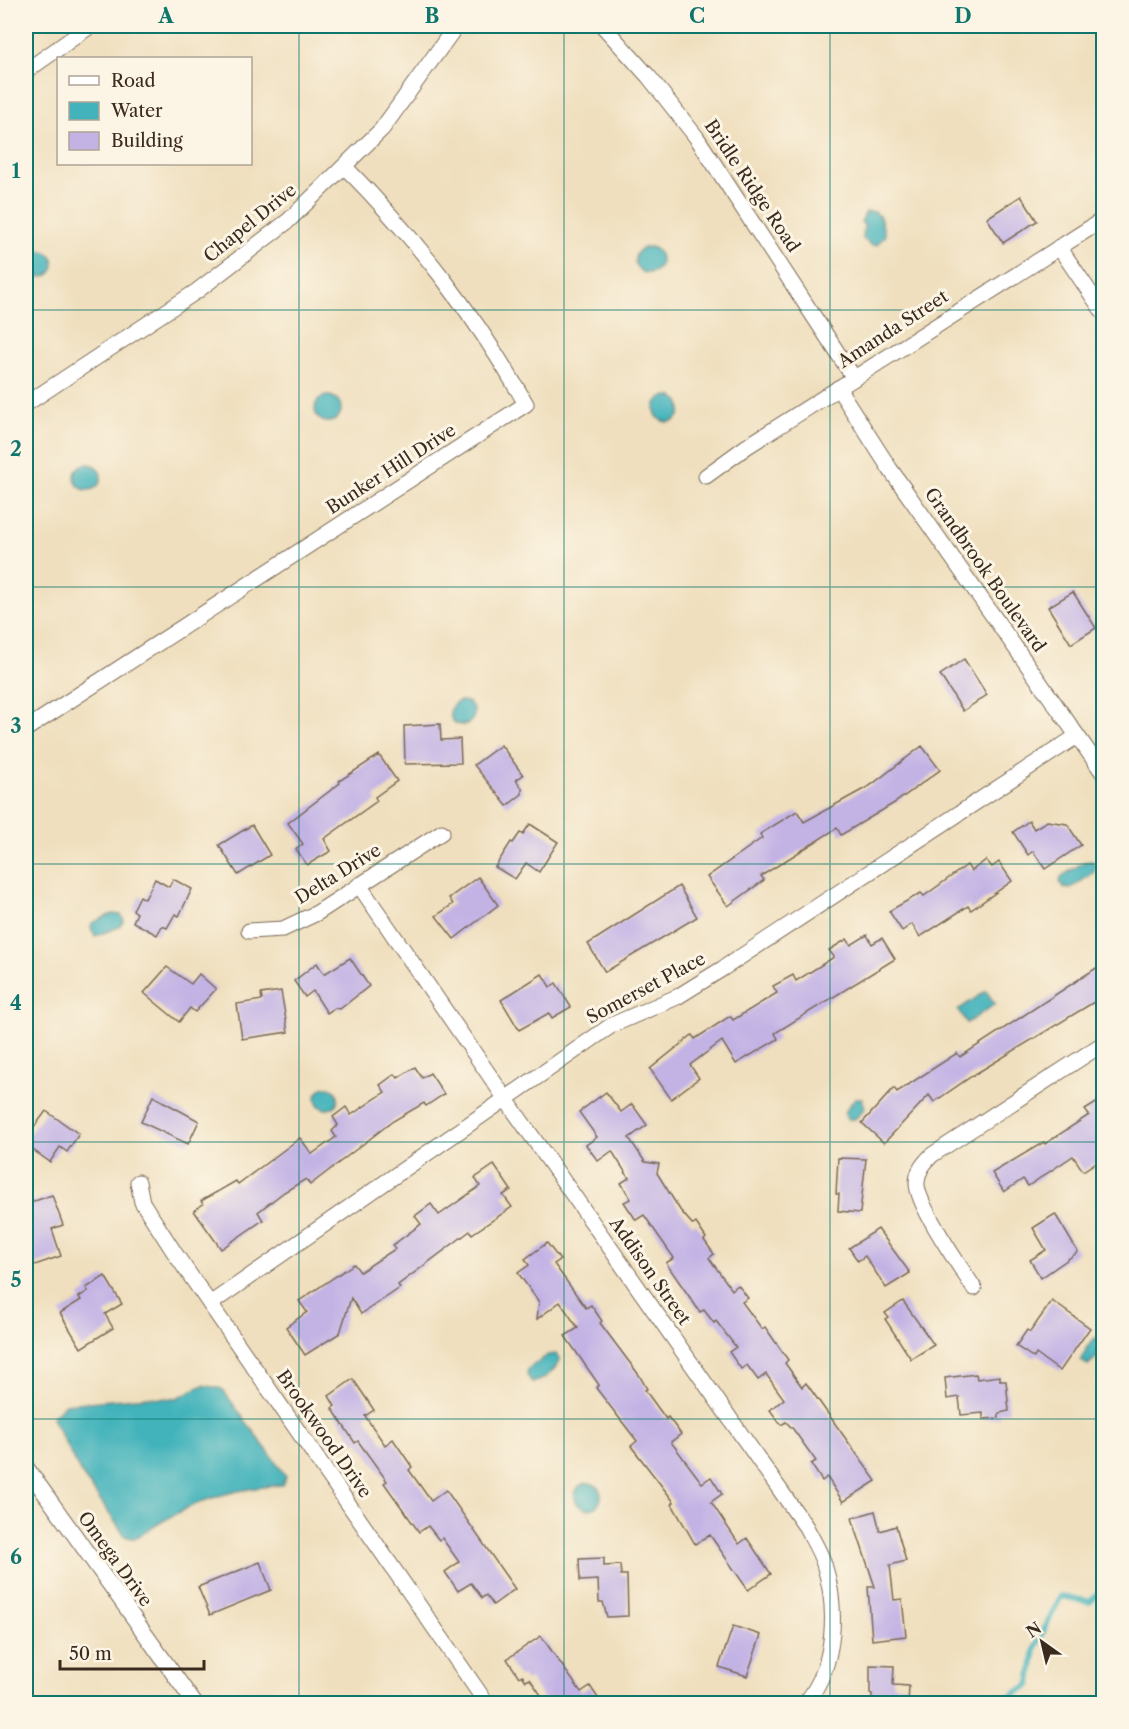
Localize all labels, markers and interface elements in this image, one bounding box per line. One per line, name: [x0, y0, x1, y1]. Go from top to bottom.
text: A: [157, 4, 174, 28]
text: B: [425, 4, 440, 28]
text: C: [689, 4, 705, 28]
text: D: [954, 4, 972, 28]
legend: [57, 57, 252, 165]
text: Road: [111, 70, 156, 92]
text: Water: [110, 100, 163, 122]
street label: Bridle Ridge Road: [699, 116, 805, 256]
text: Building: [111, 130, 183, 152]
text: 1: [12, 159, 21, 183]
street label: Chapel Drive: [199, 179, 301, 267]
street label: Amanda Street: [833, 285, 953, 373]
street label: Bunker Hill Drive: [322, 419, 460, 519]
text: 2: [10, 437, 22, 461]
street label: Grandbrook Boulevard: [920, 484, 1050, 656]
text: 3: [10, 714, 22, 738]
street label: Delta Drive: [291, 839, 385, 909]
street label: Somerset Place: [583, 947, 709, 1029]
text: 4: [10, 991, 22, 1015]
street label: Addison Street: [604, 1212, 696, 1330]
text: 5: [10, 1268, 22, 1292]
street label: Brookwood Drive: [272, 1366, 376, 1502]
street label: Omega Drive: [73, 1507, 157, 1611]
text: 6: [10, 1545, 22, 1569]
north arrow: [1012, 1612, 1072, 1672]
text: N: [1022, 1617, 1045, 1642]
scale bar: [60, 1633, 204, 1671]
text: 50 m: [69, 1643, 112, 1665]

